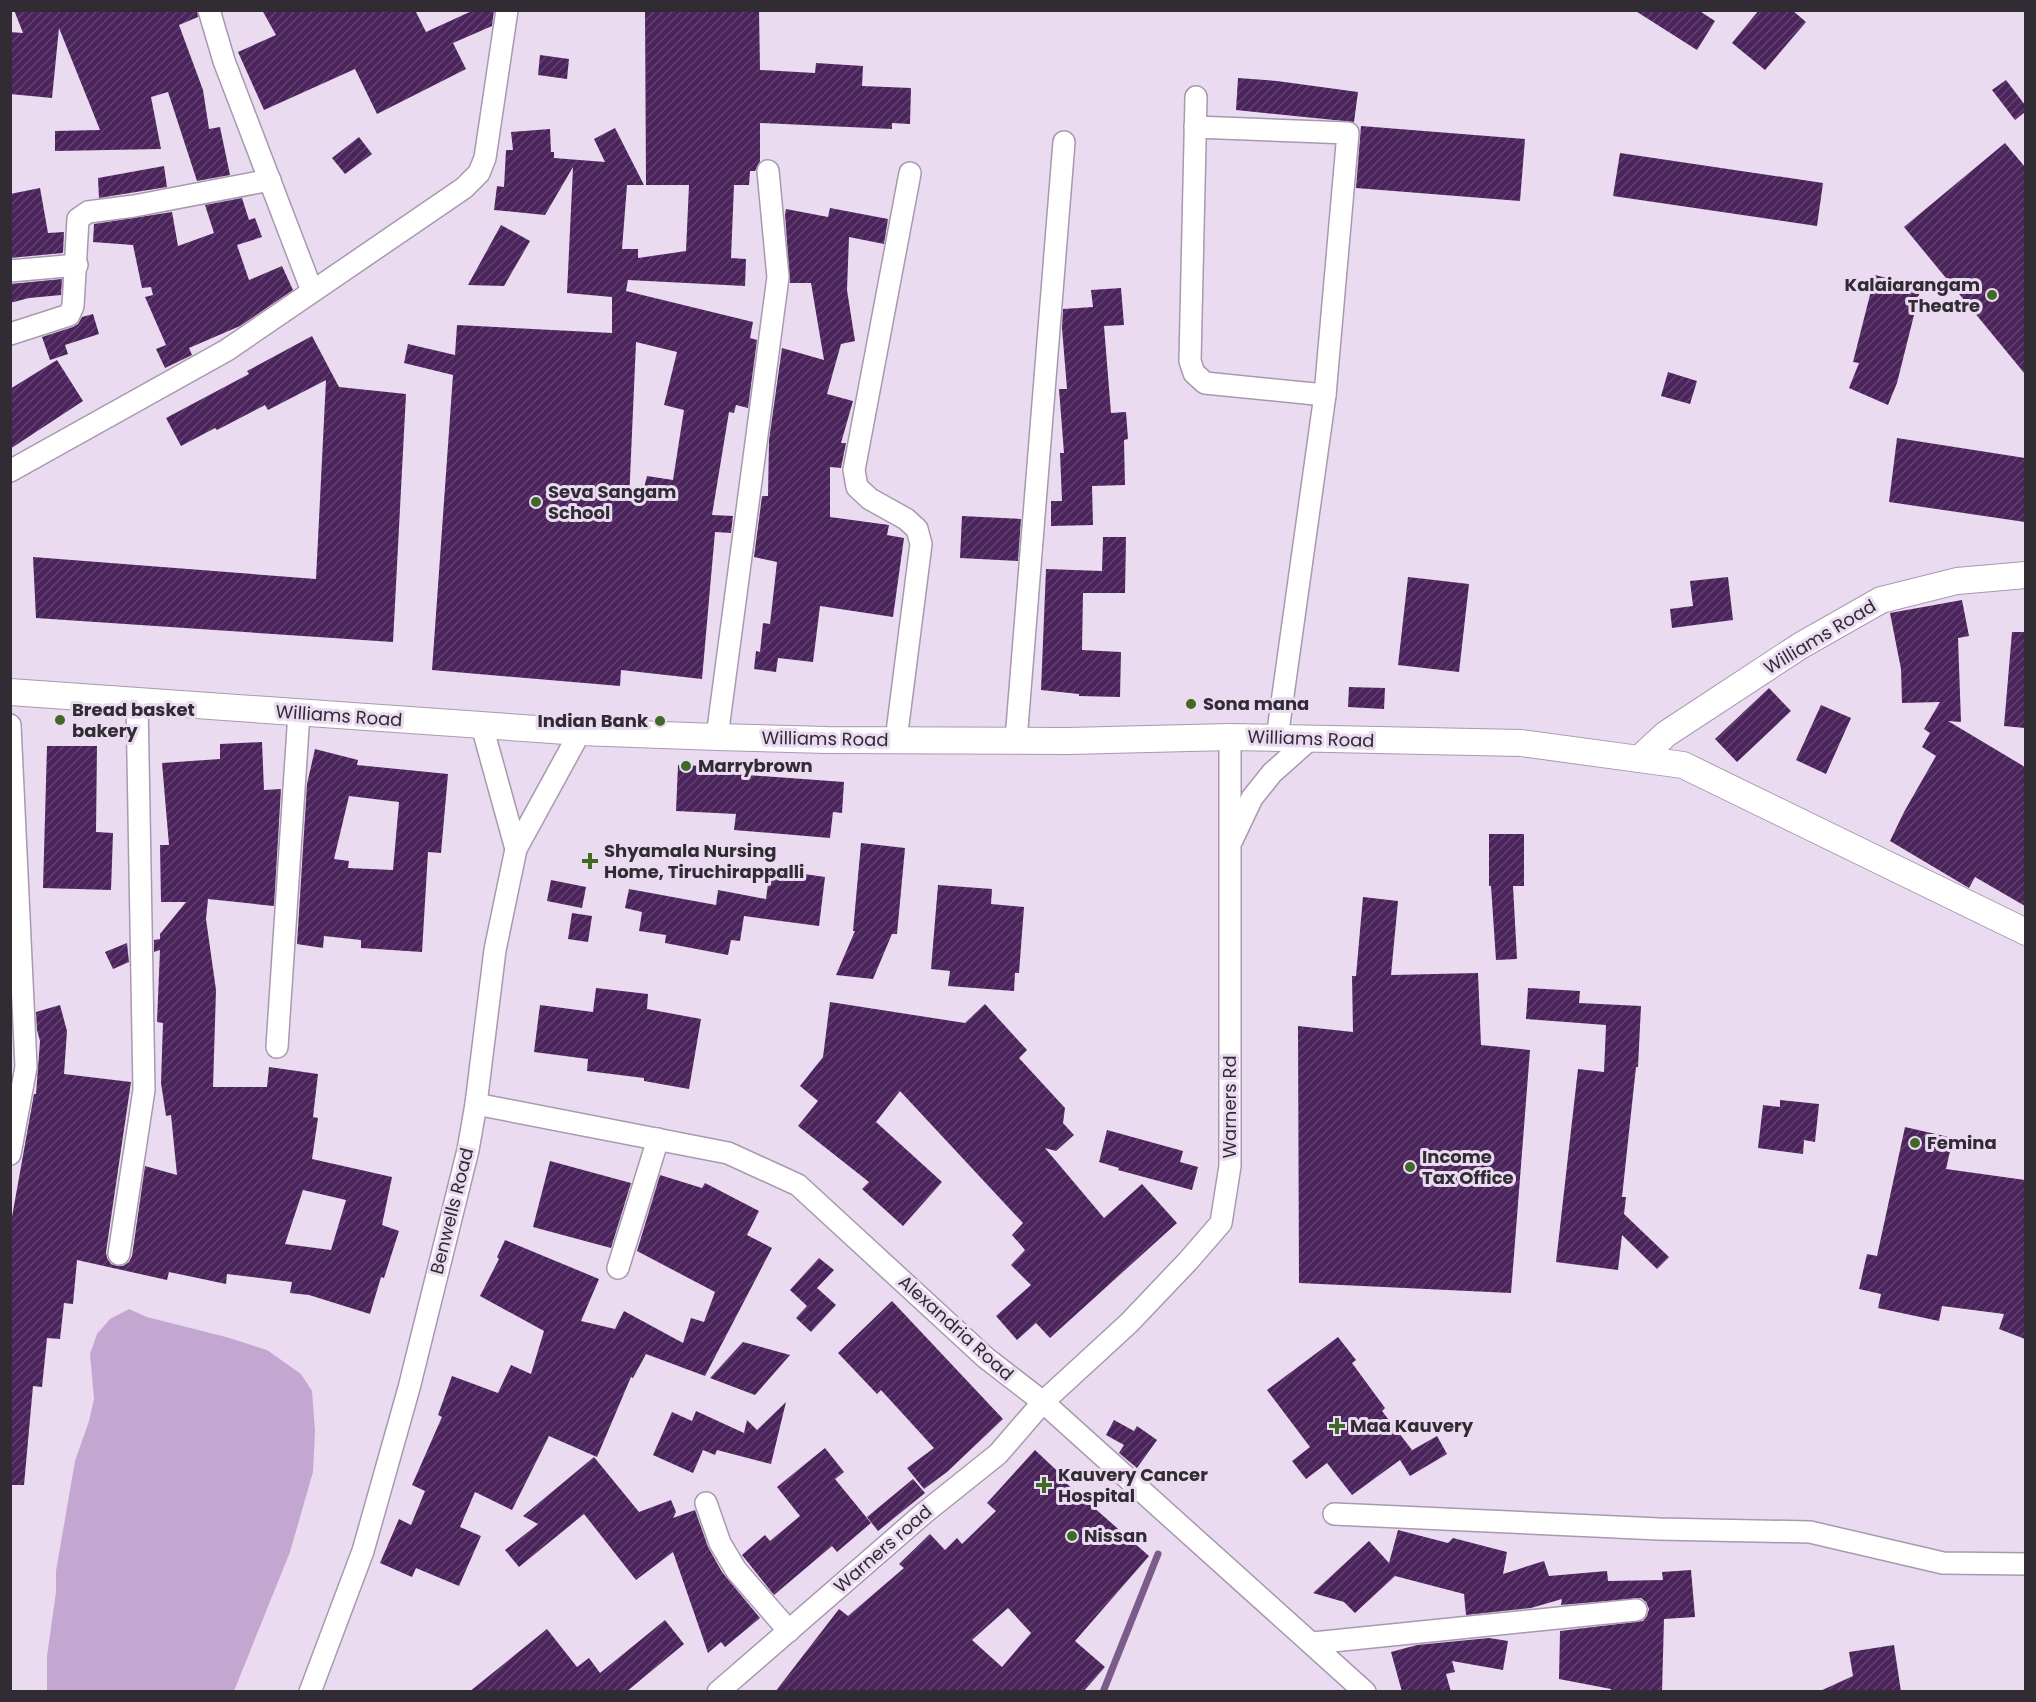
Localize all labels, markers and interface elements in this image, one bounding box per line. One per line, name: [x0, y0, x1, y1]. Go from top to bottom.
place label: Kalaiarangam Theatre: [1845, 272, 1980, 318]
marker: Kalaiarangam Theatre: [1985, 288, 1999, 302]
place label: Seva Sangam School: [548, 479, 676, 525]
marker: Seva Sangam School: [529, 495, 543, 509]
street label: Williams Road: [1759, 593, 1881, 680]
place label: Sona mana: [1203, 691, 1309, 716]
place label: Bread basket bakery: [72, 697, 195, 743]
marker: Sona mana: [1184, 697, 1198, 711]
street label: Williams Road: [275, 699, 403, 732]
place label: Indian Bank: [538, 708, 649, 733]
marker: Bread basket bakery: [53, 713, 67, 727]
marker: Indian Bank: [653, 714, 667, 728]
street label: Williams Road: [1247, 724, 1375, 753]
street label: Williams Road: [761, 725, 889, 752]
place label: Marrybrown: [698, 753, 813, 778]
marker: Marrybrown: [679, 759, 693, 773]
place label: Shyamala Nursing Home, Tiruchirappalli: [604, 838, 804, 884]
marker: Shyamala Nursing Home, Tiruchirappalli: [581, 852, 599, 870]
street label: Warners Rd: [1217, 1055, 1242, 1159]
place label: Femina: [1927, 1130, 1997, 1155]
marker: Femina: [1908, 1136, 1922, 1150]
place label: Income Tax Office: [1422, 1144, 1514, 1190]
street label: Benwells Road: [424, 1145, 479, 1277]
marker: Income Tax Office: [1403, 1160, 1417, 1174]
street label: Alexandria Road: [893, 1269, 1019, 1386]
place label: Maa Kauvery: [1350, 1413, 1474, 1438]
marker: Maa Kauvery: [1328, 1417, 1346, 1435]
place label: Kauvery Cancer Hospital: [1058, 1462, 1208, 1508]
marker: Kauvery Cancer Hospital: [1035, 1476, 1053, 1494]
street label: Warners road: [828, 1499, 937, 1598]
place label: Nissan: [1084, 1523, 1147, 1548]
marker: Nissan: [1065, 1529, 1079, 1543]

